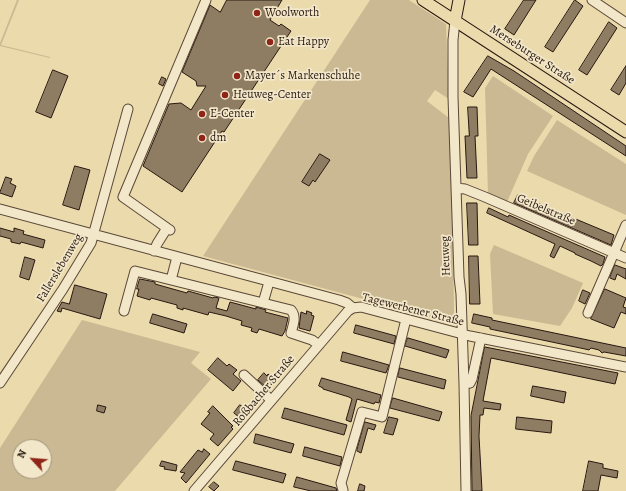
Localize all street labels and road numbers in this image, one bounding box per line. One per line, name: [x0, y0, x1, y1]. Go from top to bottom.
street label: Merseburger Straße: [487, 22, 577, 88]
street label: Geibelstraße: [515, 191, 577, 229]
street label: Fallerslebenweg: [34, 231, 86, 305]
street label: Heuweg: [438, 236, 454, 276]
street label: Tagewerbener Straße: [361, 290, 465, 330]
street label: Roßbacher Straße: [230, 353, 298, 429]

